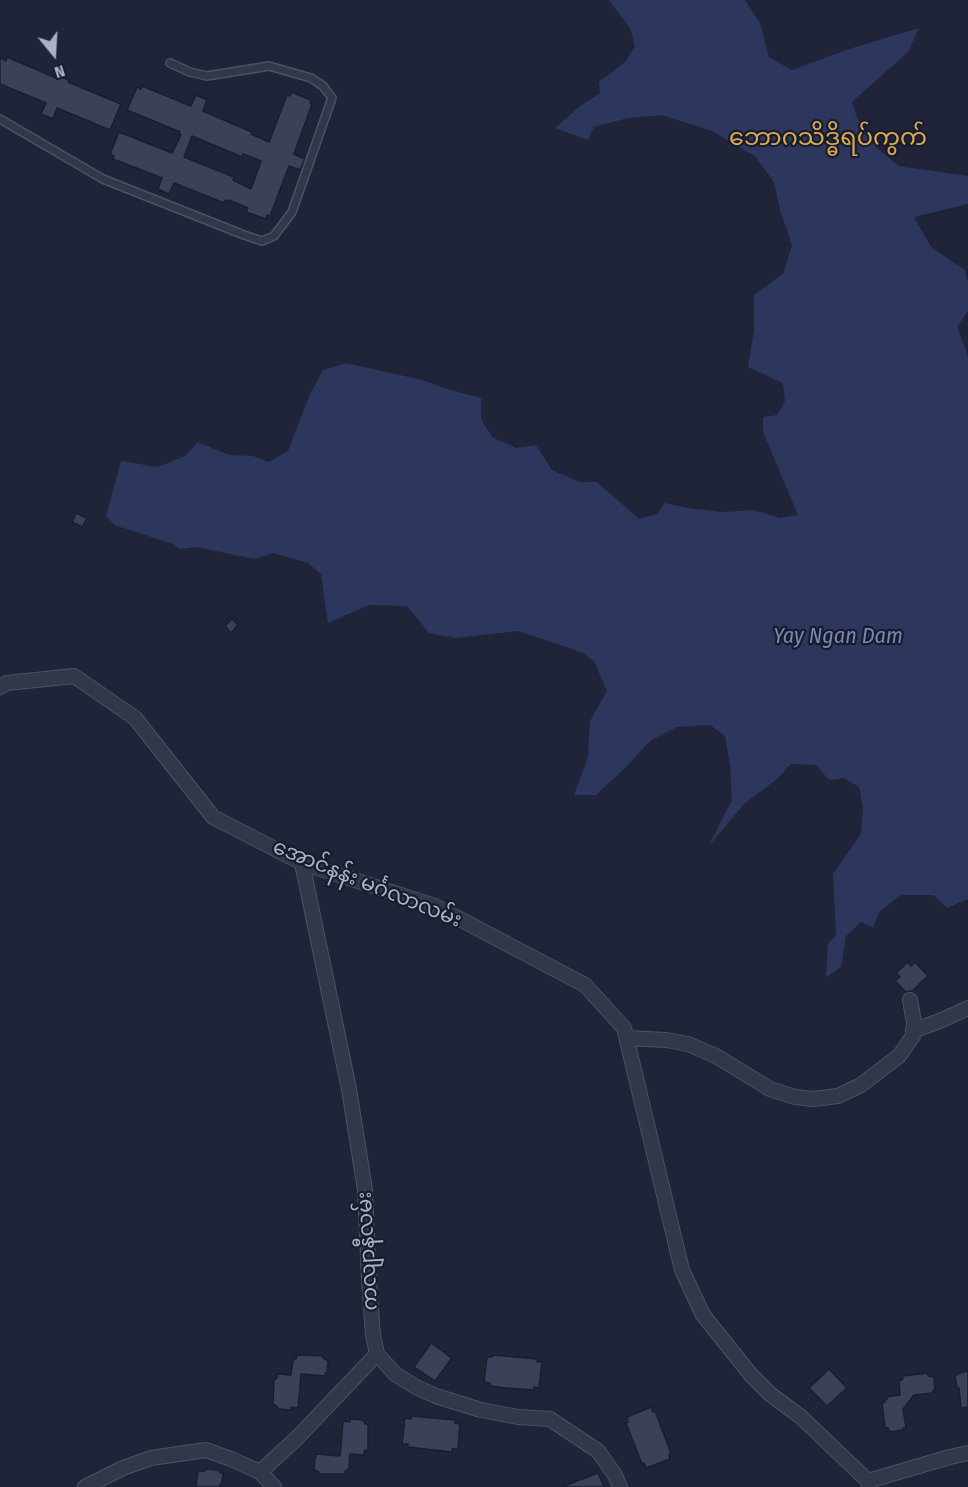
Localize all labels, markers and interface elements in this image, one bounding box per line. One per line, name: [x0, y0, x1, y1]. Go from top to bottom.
north arrow: [24, 24, 84, 84]
text: N: [52, 61, 67, 82]
district label: ဘောဂသိဒ္ဓိရပ်ကွက်: [729, 124, 927, 152]
water label: Yay Ngan Dam: [773, 624, 903, 650]
street label: အောင်နန်း မင်္ဂလာလမ်း: [269, 835, 465, 933]
street label: ကလျာနီလမ်း: [352, 1191, 384, 1311]

